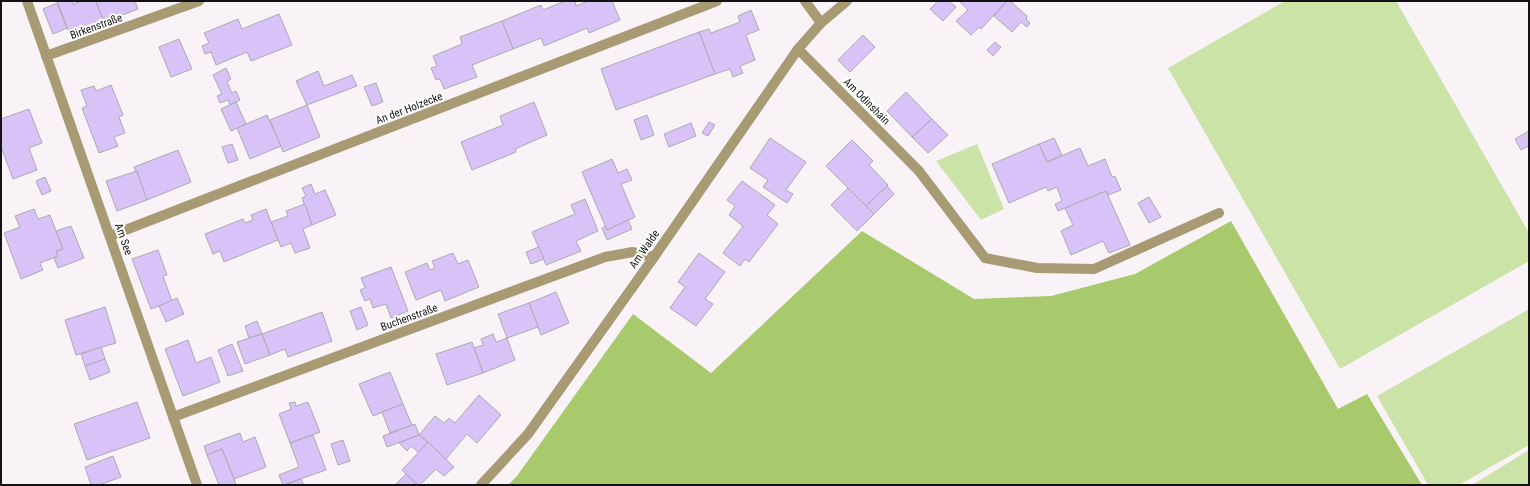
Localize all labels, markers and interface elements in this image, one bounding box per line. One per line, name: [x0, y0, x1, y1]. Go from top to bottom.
street label: Birkenstraße: [68, 11, 124, 42]
street label: Am Odinshain: [841, 75, 893, 127]
street label: An der Holzecke: [374, 90, 444, 127]
street label: Am See: [112, 221, 135, 257]
street label: Am Walde: [627, 228, 662, 271]
street label: Buchenstraße: [379, 301, 439, 334]

